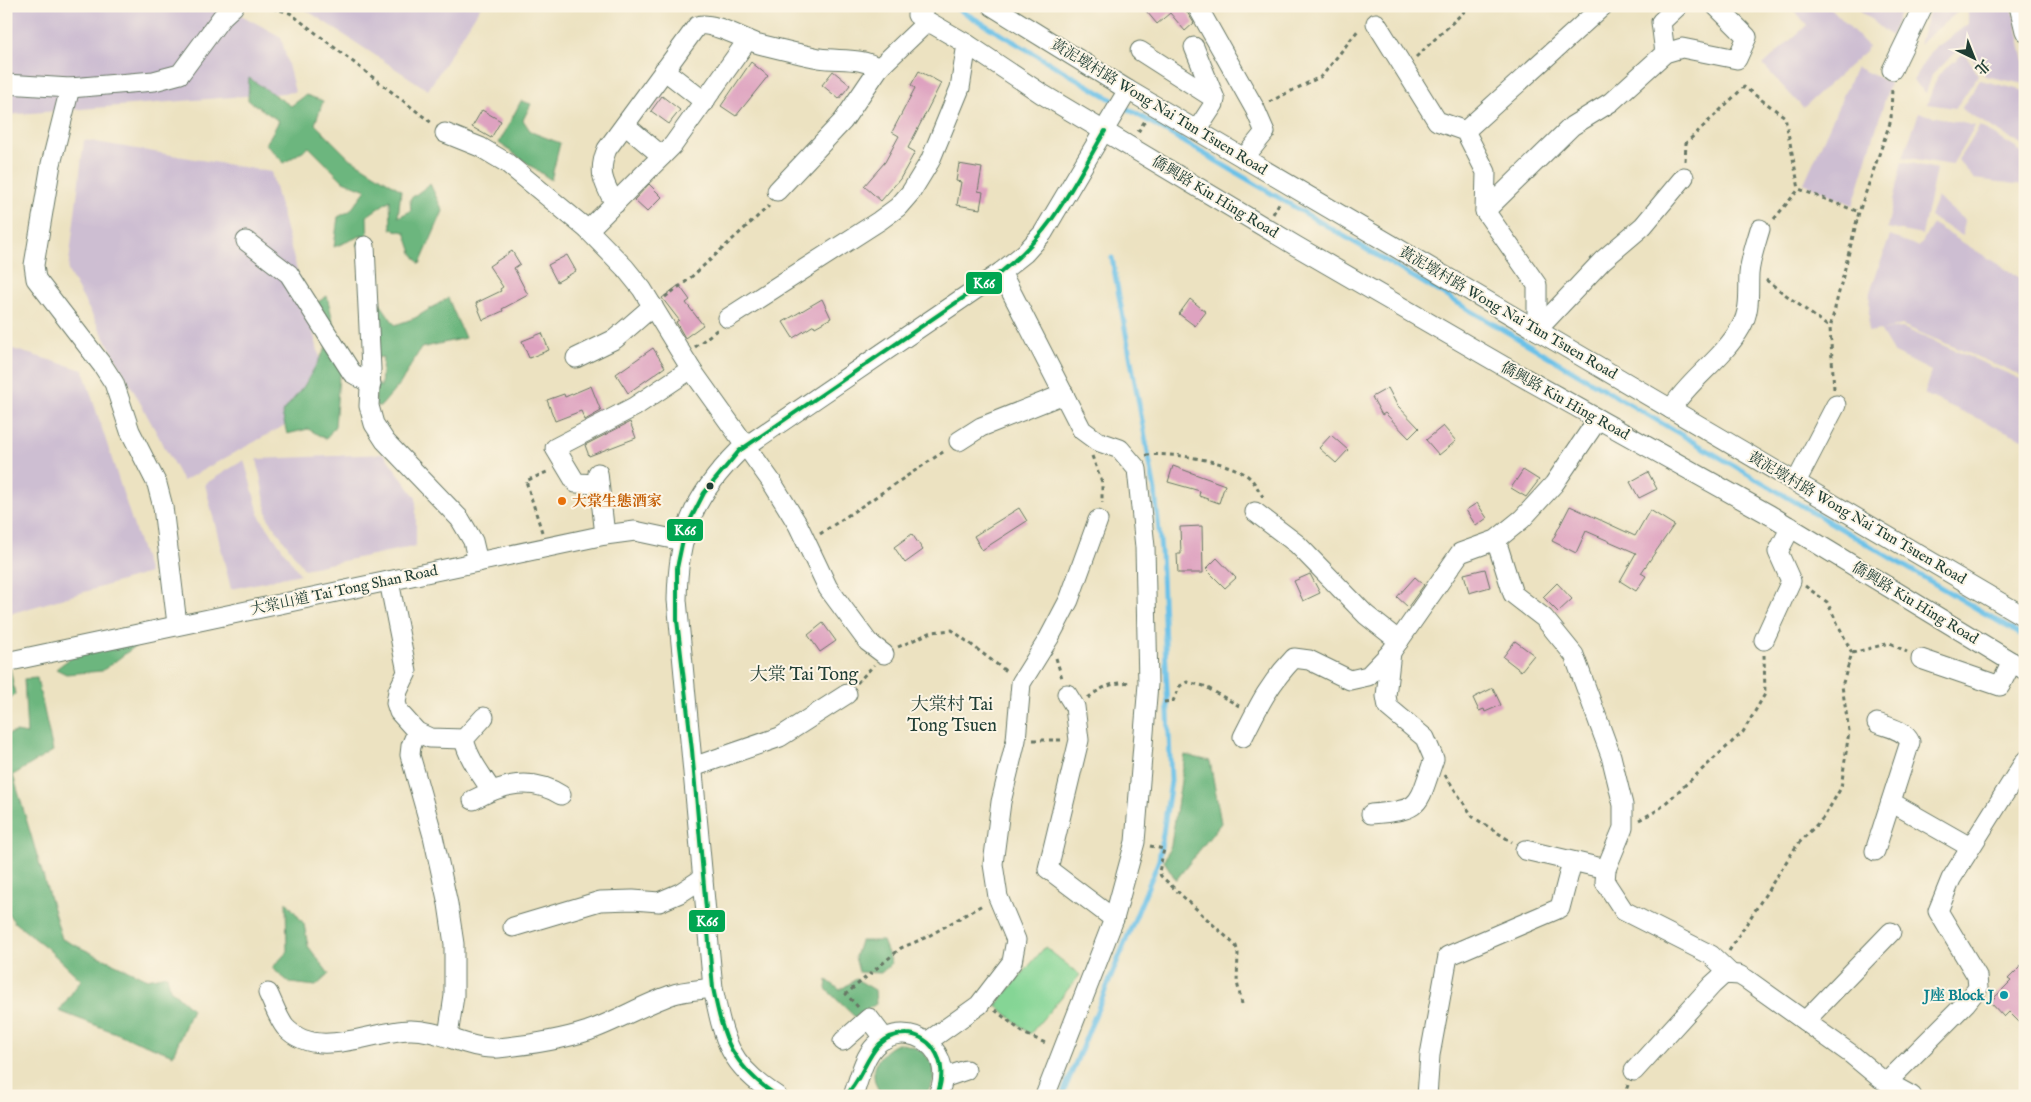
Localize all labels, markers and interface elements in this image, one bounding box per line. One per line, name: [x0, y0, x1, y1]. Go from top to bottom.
north arrow: [1948, 32, 1998, 82]
street label: 黃泥墩村路 Wong Nai Tun Tsuen Road: [1047, 35, 1272, 180]
text: 北: [1971, 55, 1993, 78]
street label: 僑興路 Kiu Hing Road: [1148, 152, 1283, 243]
street label: 黃泥墩村路 Wong Nai Tun Tsuen Road: [1395, 242, 1621, 384]
line badge: K66: [965, 271, 1003, 295]
text: K66: [973, 275, 996, 293]
street label: 僑興路 Kiu Hing Road: [1497, 358, 1634, 445]
street label: 黃泥墩村路 Wong Nai Tun Tsuen Road: [1744, 447, 1970, 589]
unlabelled marker: [705, 481, 715, 491]
place label: 大棠生態酒家: [572, 492, 662, 511]
marker: 大棠生態酒家: [556, 495, 568, 507]
line badge: K66: [666, 518, 704, 542]
text: K66: [674, 522, 697, 540]
street label: 僑興路 Kiu Hing Road: [1848, 558, 1983, 649]
street label: 大棠山道 Tai Tong Shan Road: [249, 561, 440, 619]
district label: 大棠 Tai Tong: [750, 664, 859, 687]
district label: 大棠村 Tai Tong Tsuen: [907, 694, 997, 738]
line badge: K66: [688, 909, 726, 933]
text: K66: [696, 913, 719, 931]
place label: J座 Block J: [1922, 986, 1995, 1005]
marker: J座 Block J: [1998, 989, 2010, 1001]

